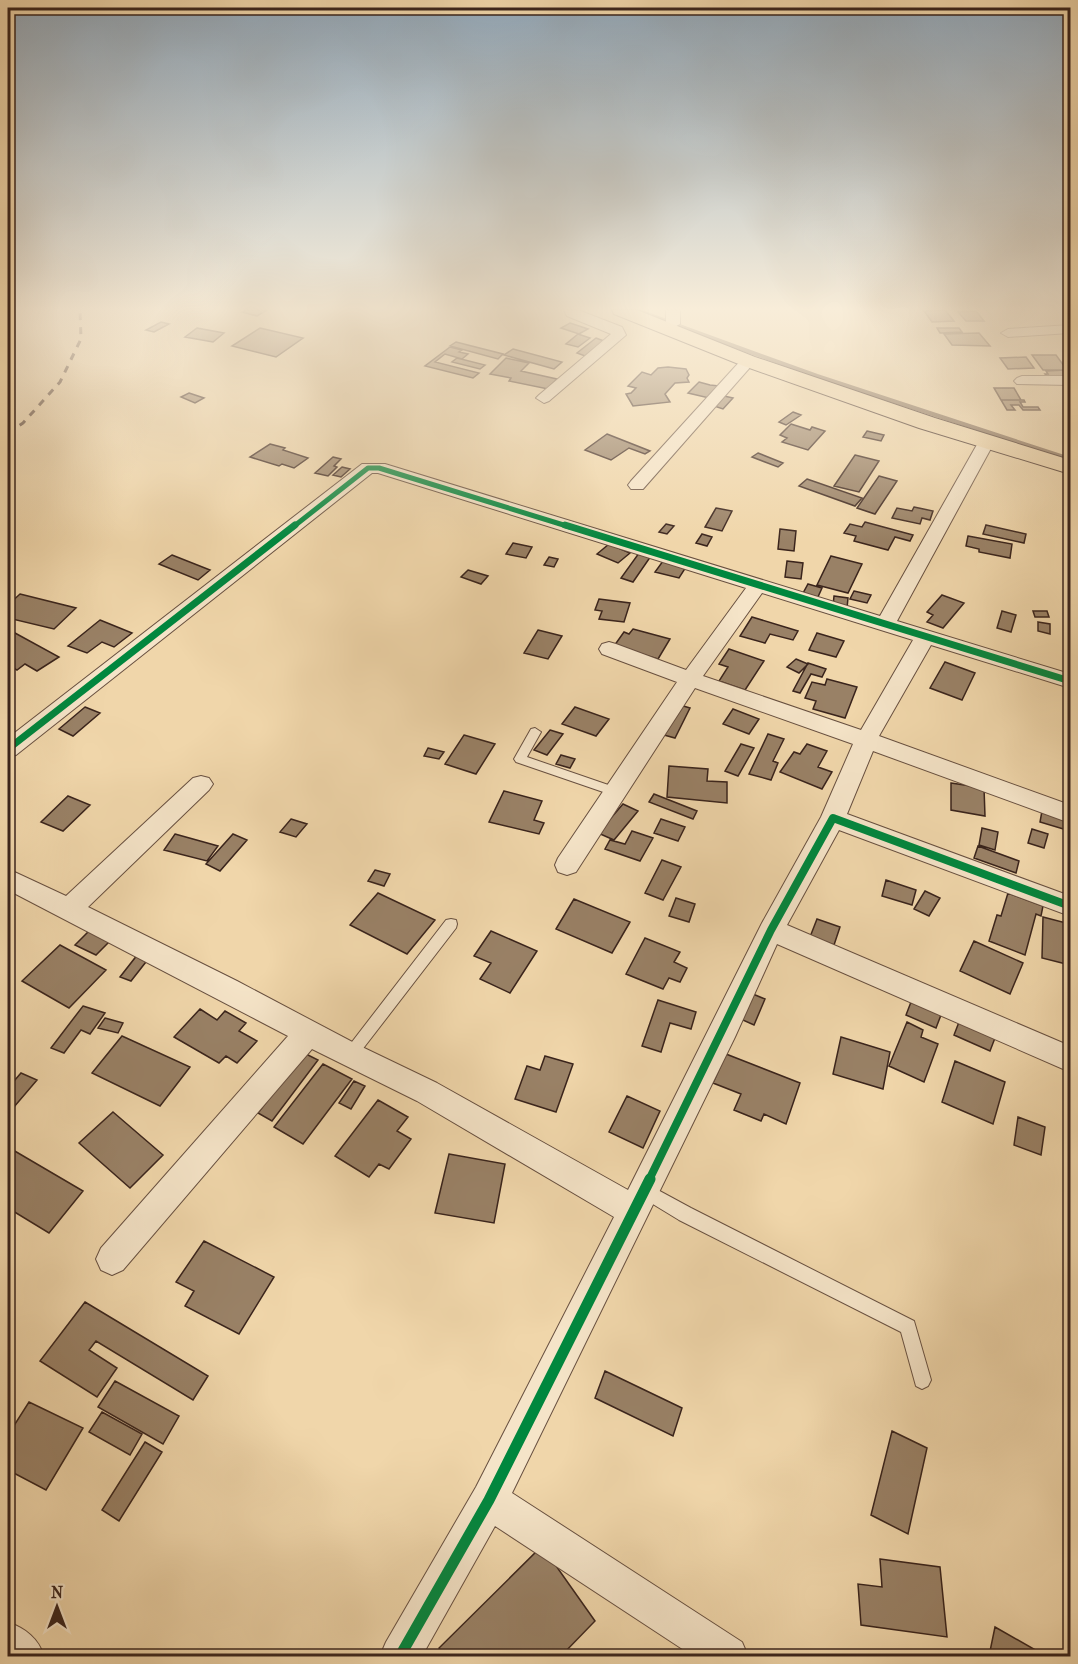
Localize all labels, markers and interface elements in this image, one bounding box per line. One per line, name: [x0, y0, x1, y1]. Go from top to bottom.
north arrow: [27, 1577, 87, 1637]
text: N: [51, 1583, 64, 1602]

